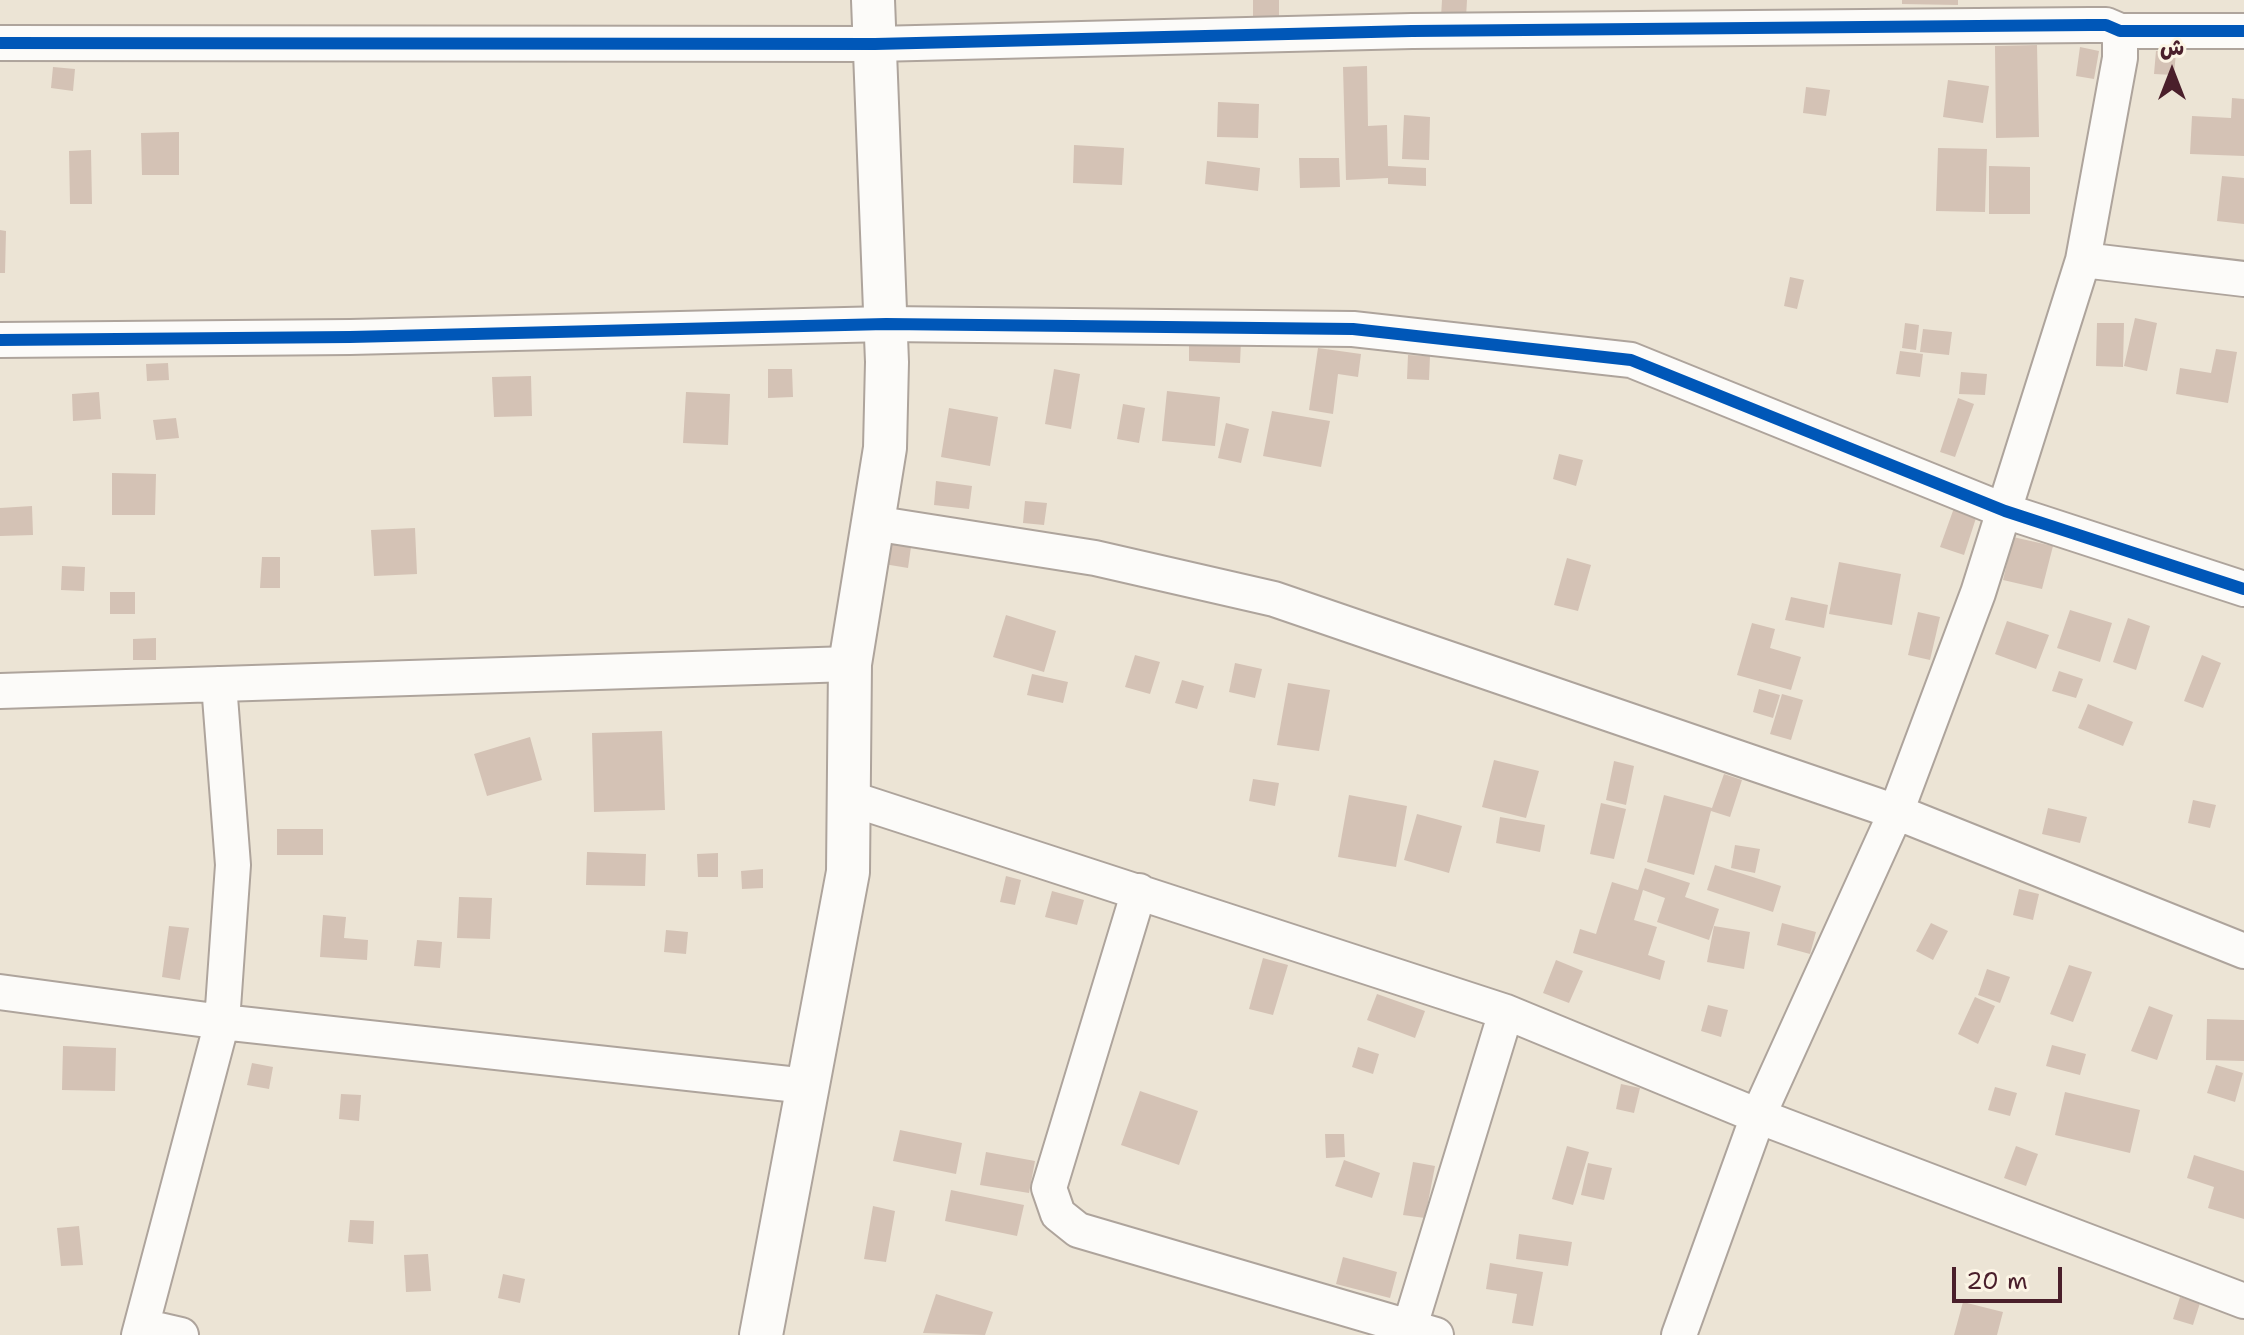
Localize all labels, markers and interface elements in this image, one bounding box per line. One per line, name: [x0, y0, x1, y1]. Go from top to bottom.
north arrow: [2132, 32, 2212, 112]
text: ش: [2160, 33, 2184, 62]
scale bar: [1956, 1251, 2066, 1301]
text: 20 m: [1966, 1265, 2028, 1297]

